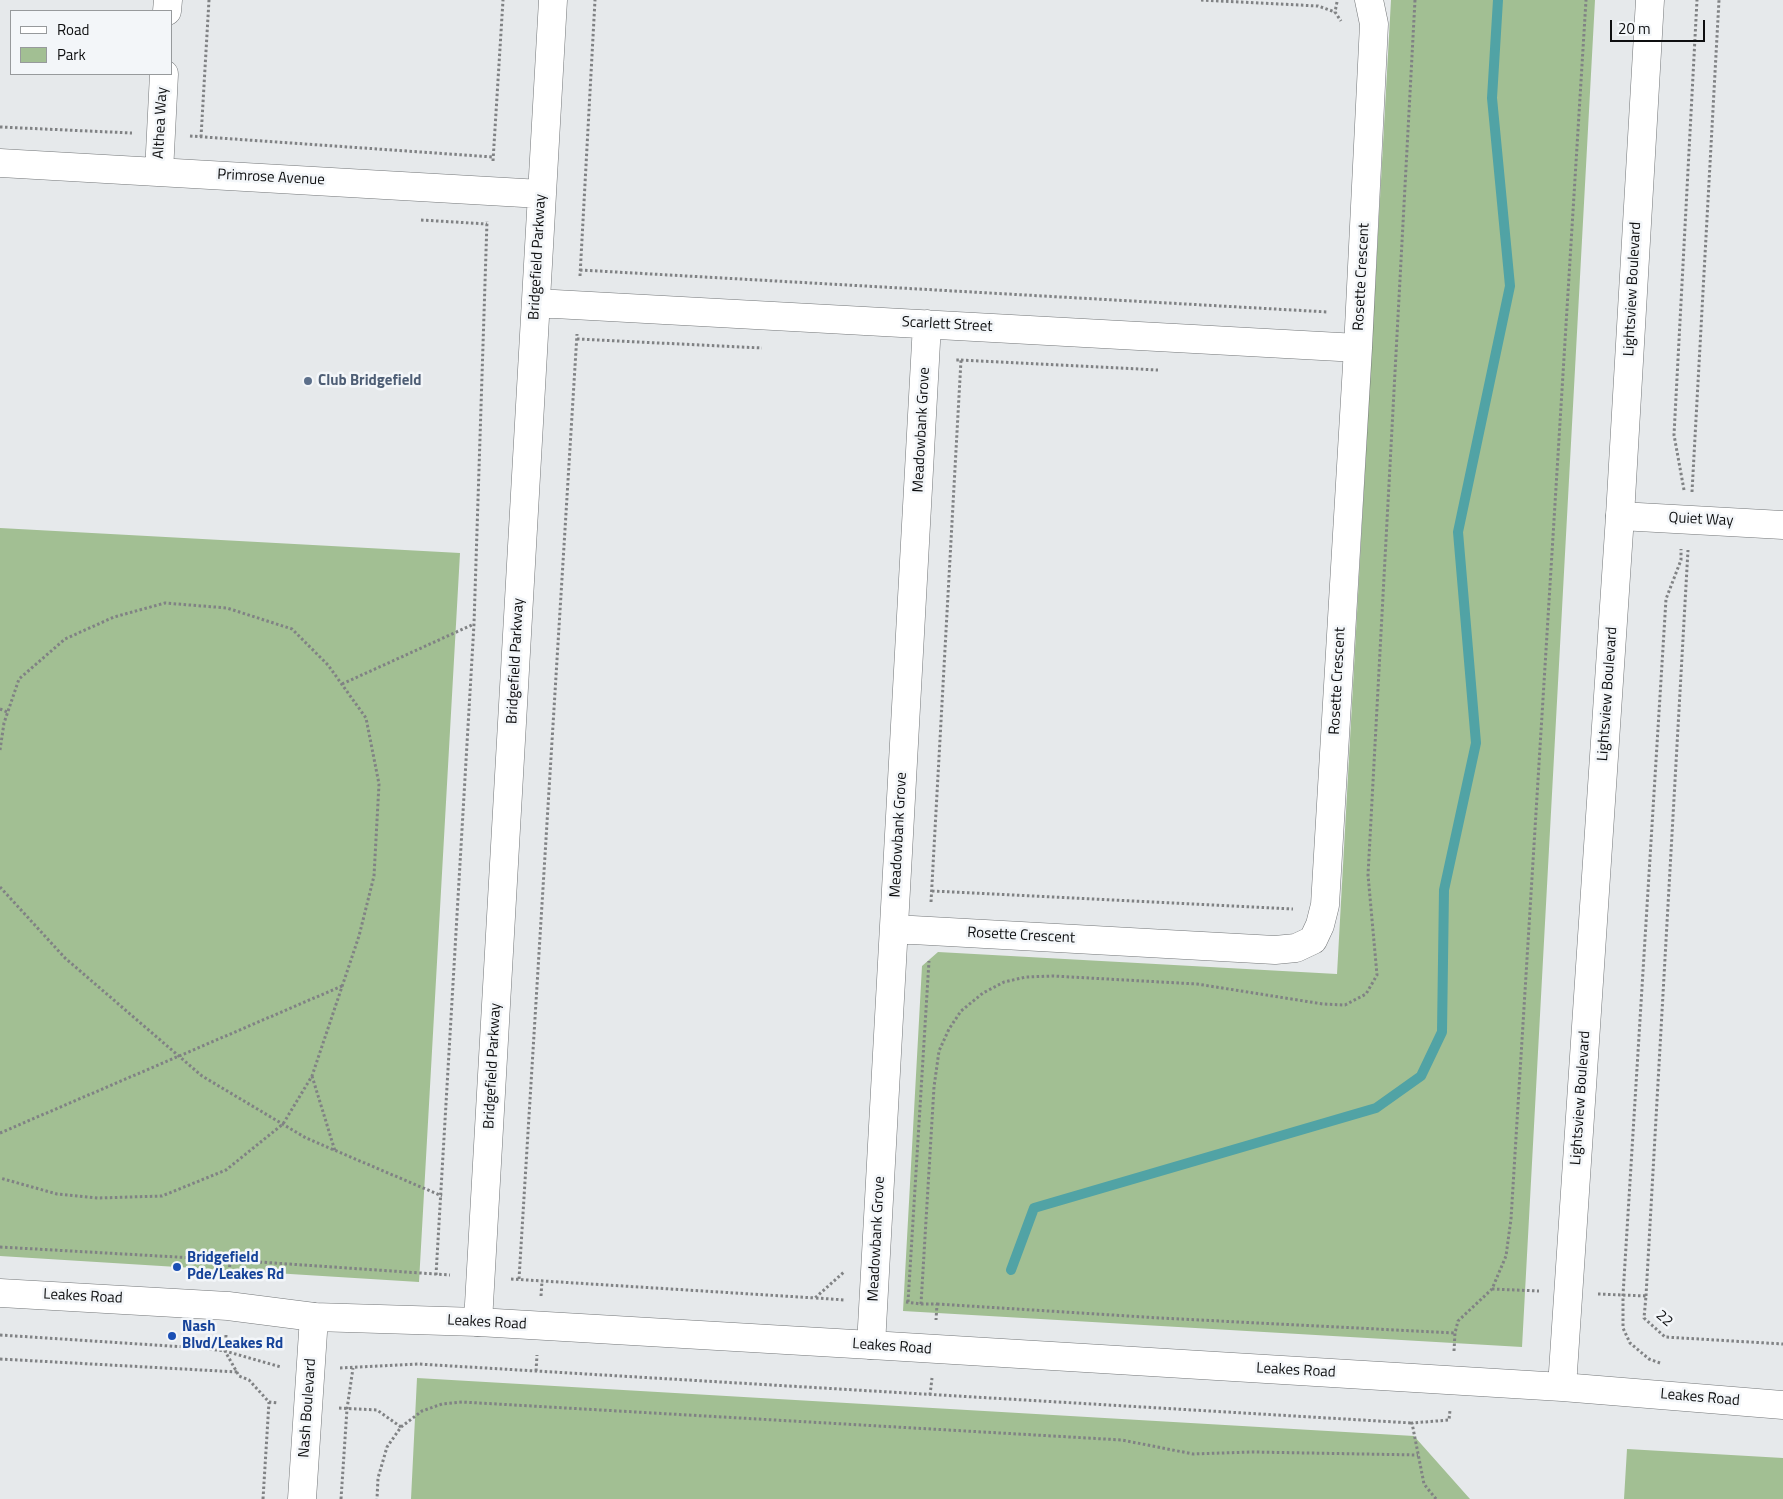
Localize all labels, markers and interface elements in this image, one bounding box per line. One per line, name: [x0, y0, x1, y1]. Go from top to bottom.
legend: [10, 10, 172, 75]
scale bar: [1613, 10, 1708, 42]
text: 20 m: [1618, 17, 1651, 40]
text: Road: [57, 18, 89, 41]
text: Park: [57, 43, 86, 66]
street label: Althea Way: [150, 87, 172, 159]
street label: Primrose Avenue: [217, 166, 325, 190]
street label: Bridgefield Parkway: [526, 194, 550, 320]
street label: Lightsview Boulevard: [1620, 221, 1646, 357]
street label: Rosette Crescent: [1350, 223, 1374, 331]
street label: Scarlett Street: [901, 314, 993, 336]
street label: Meadowbank Grove: [910, 367, 934, 493]
place label: Club Bridgefield: [318, 372, 422, 390]
marker: Club Bridgefield: [302, 375, 314, 387]
street label: Quiet Way: [1668, 509, 1734, 531]
street label: Bridgefield Parkway: [504, 598, 528, 724]
street label: Lightsview Boulevard: [1594, 626, 1622, 762]
street label: Rosette Crescent: [1326, 627, 1350, 735]
street label: Meadowbank Grove: [887, 772, 911, 898]
street label: Rosette Crescent: [967, 924, 1075, 948]
street label: Bridgefield Parkway: [481, 1003, 505, 1129]
street label: Lightsview Boulevard: [1567, 1030, 1595, 1166]
street label: Meadowbank Grove: [865, 1176, 889, 1302]
place label: Bridgefield Pde/Leakes Rd: [187, 1249, 284, 1284]
marker: Bridgefield Pde/Leakes Rd: [171, 1261, 183, 1273]
street label: Leakes Road: [43, 1286, 123, 1308]
street label: 22: [1652, 1307, 1676, 1331]
street label: Leakes Road: [447, 1312, 527, 1334]
place label: Nash Blvd/Leakes Rd: [182, 1318, 283, 1353]
marker: Nash Blvd/Leakes Rd: [166, 1330, 178, 1342]
street label: Leakes Road: [852, 1335, 932, 1359]
street label: Nash Boulevard: [296, 1358, 320, 1458]
street label: Leakes Road: [1256, 1360, 1336, 1382]
street label: Leakes Road: [1660, 1386, 1740, 1410]

